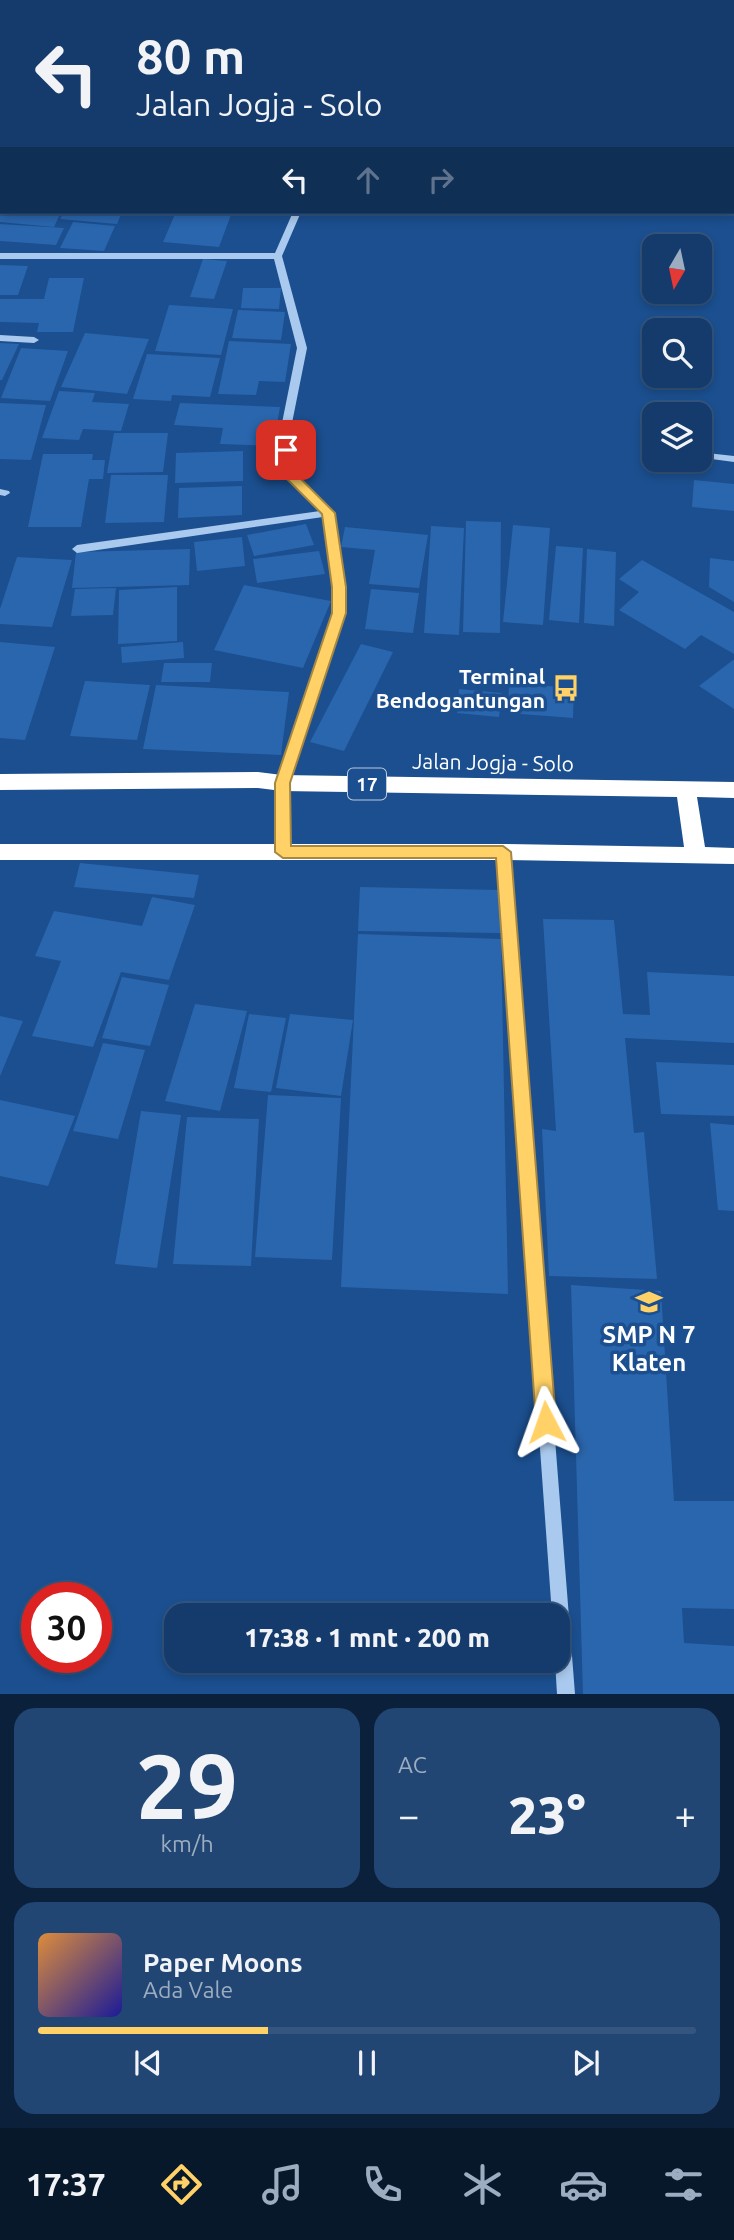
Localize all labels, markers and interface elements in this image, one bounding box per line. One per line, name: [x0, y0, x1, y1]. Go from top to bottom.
icon: left: [21, 28, 112, 119]
text: 80 m: [136, 28, 245, 83]
text: Jalan Jogja - Solo: [136, 86, 382, 122]
icon: left: [276, 161, 314, 199]
icon: ahead: [349, 161, 387, 199]
icon: right: [422, 161, 460, 199]
north arrow: [642, 234, 712, 304]
map controls: [642, 234, 712, 472]
button: search: [642, 318, 712, 388]
button: layers: [642, 402, 712, 472]
pin: [256, 420, 316, 480]
icon: arrive: [267, 431, 305, 469]
place label: Terminal Bendogantungan: [376, 664, 545, 712]
bus stop icon: Terminal Bendogantungan: [551, 673, 581, 703]
street label: Jalan Jogja - Solo: [412, 749, 574, 775]
road number: 17: [348, 768, 386, 800]
school or university icon: SMP N 7 Klaten: [634, 1287, 664, 1317]
place label: SMP N 7 Klaten: [603, 1321, 696, 1376]
position arrow: [509, 1385, 583, 1459]
speed limit sign: 30: [21, 1582, 112, 1673]
text: 17:38 · 1 mnt · 200 m: [244, 1623, 490, 1652]
text: 29: [136, 1734, 238, 1836]
text: AC: [398, 1752, 427, 1777]
text: 23°: [508, 1786, 586, 1844]
text: −: [398, 1794, 419, 1836]
text: +: [675, 1794, 696, 1836]
text: km/h: [160, 1831, 214, 1856]
text: Paper Moons: [143, 1948, 302, 1977]
text: Ada Vale: [143, 1977, 233, 2002]
icon: previous: [129, 2044, 167, 2082]
icon: pause: [348, 2044, 386, 2082]
icon: next: [567, 2044, 605, 2082]
icon: directions: [157, 2160, 206, 2209]
icon: music: [258, 2160, 307, 2209]
icon: phone: [358, 2160, 407, 2209]
icon: climate: [458, 2160, 507, 2209]
icon: car: [559, 2160, 608, 2209]
icon: filters: [659, 2160, 708, 2209]
text: 17:37: [26, 2166, 106, 2202]

